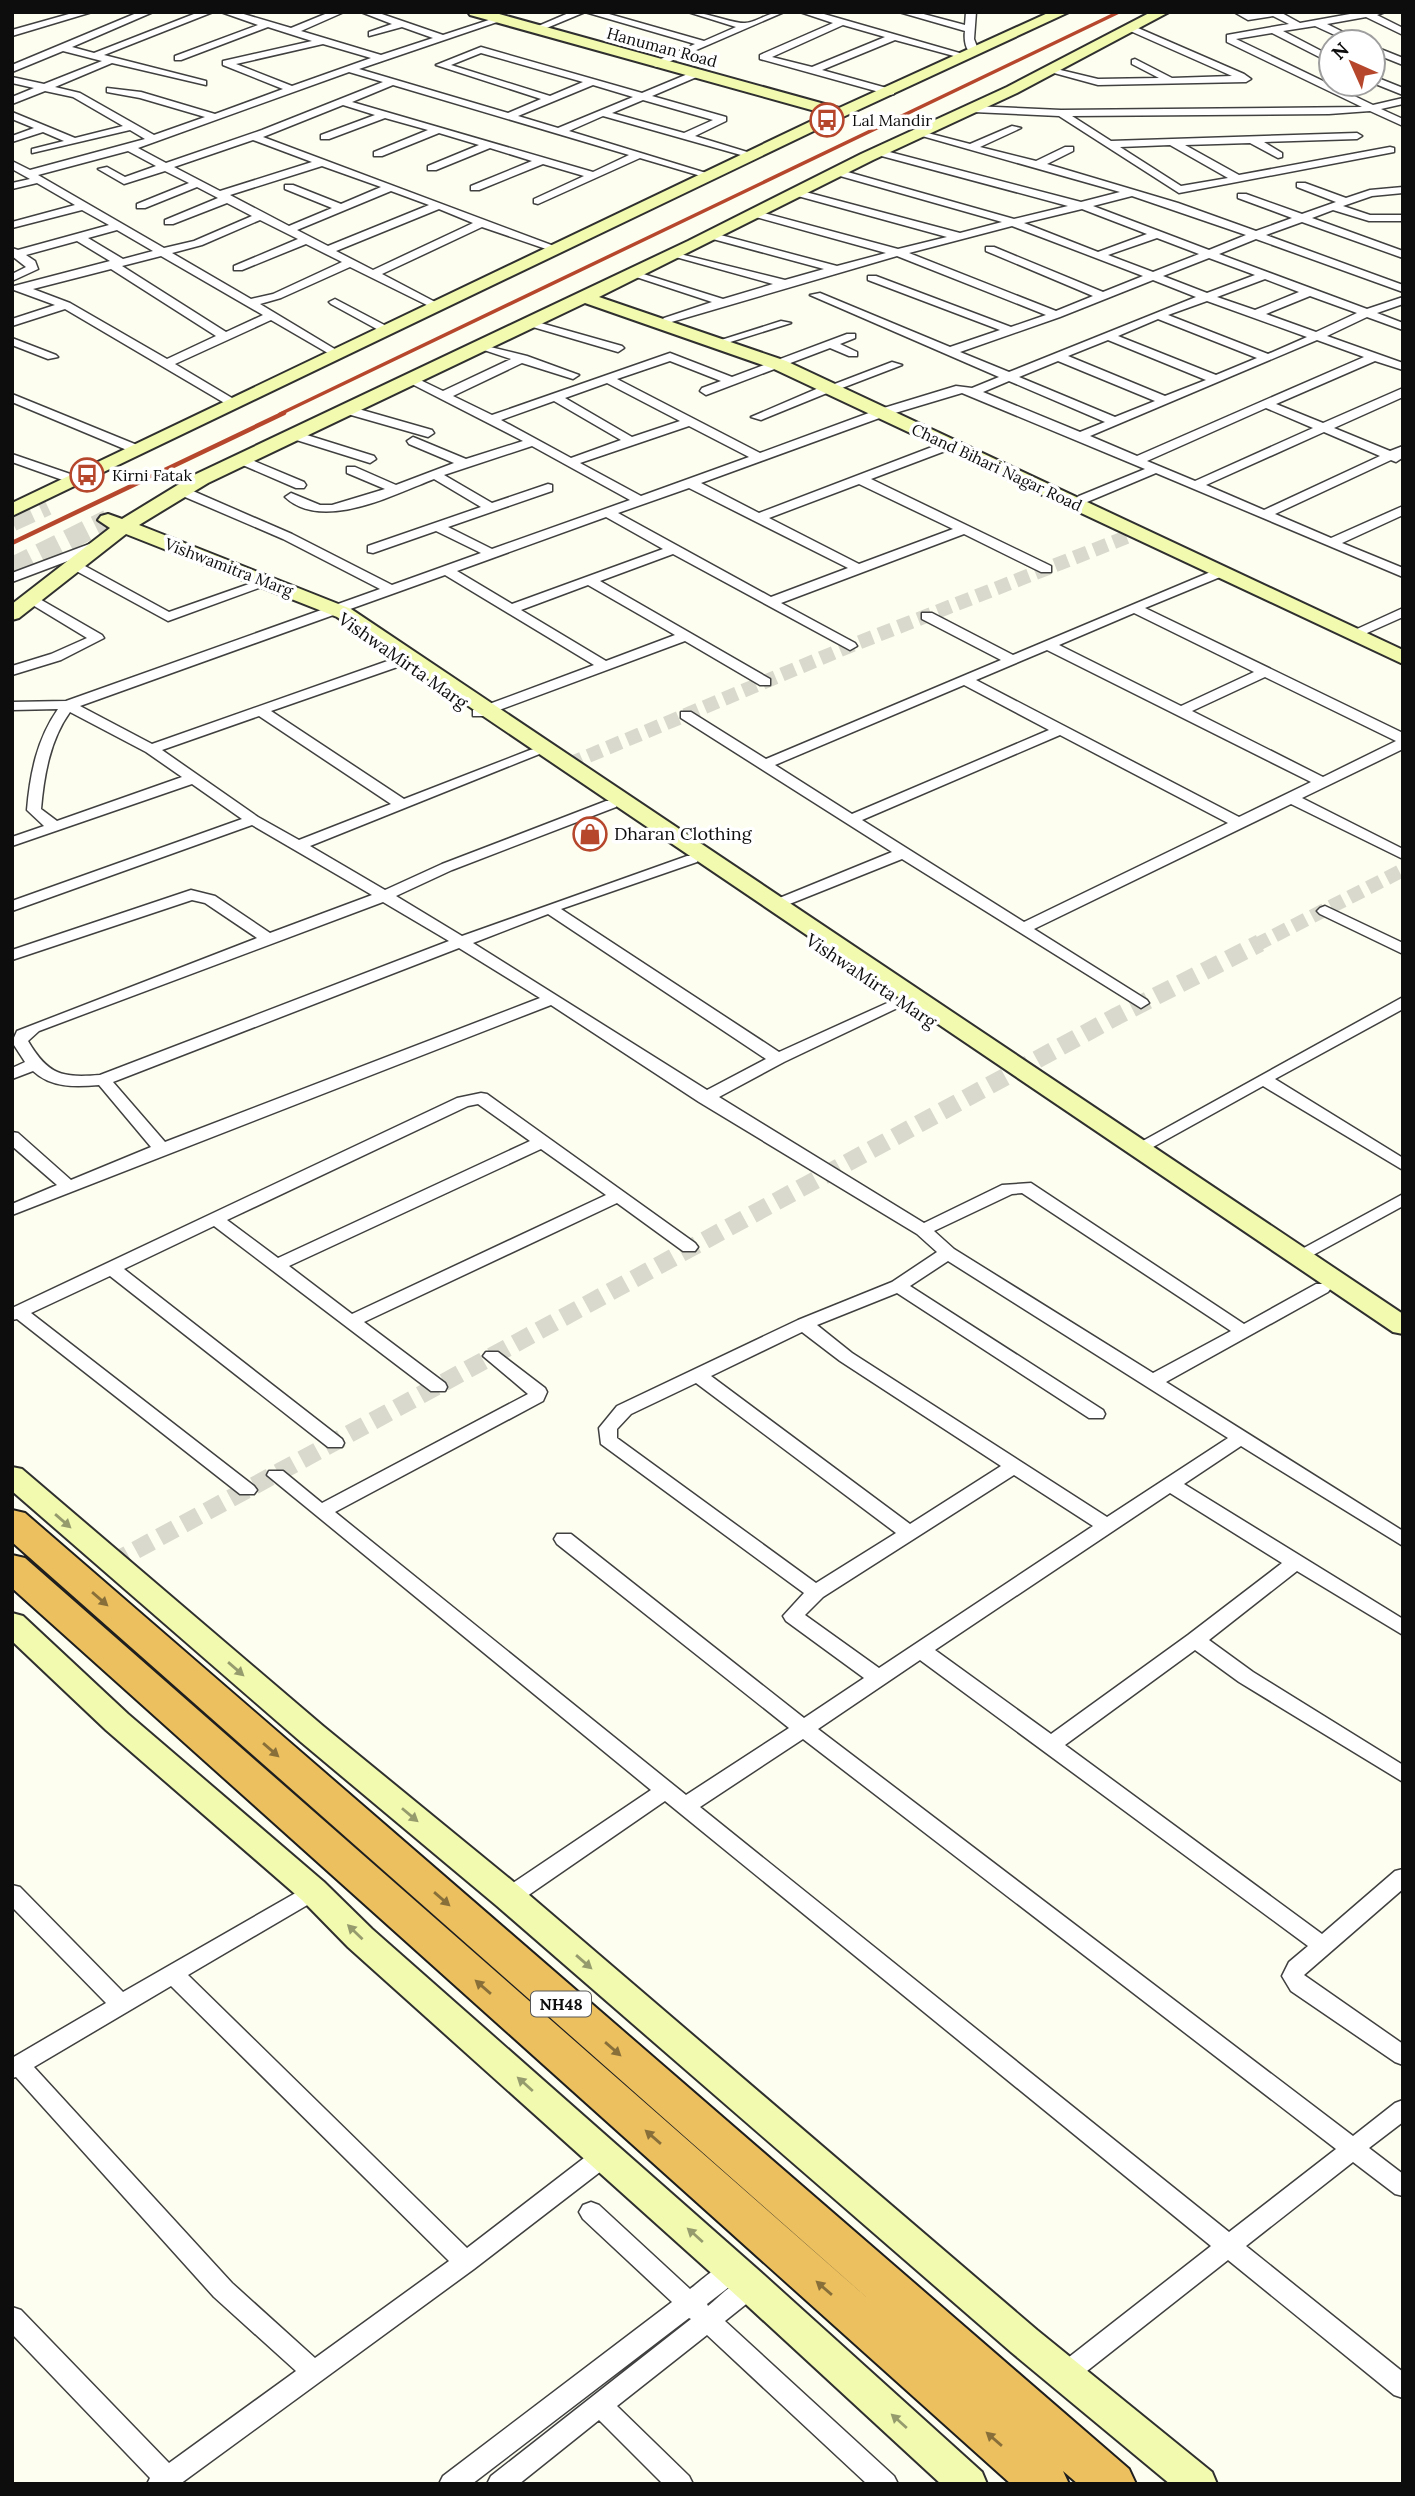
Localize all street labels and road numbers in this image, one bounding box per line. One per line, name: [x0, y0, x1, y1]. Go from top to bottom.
street label: Hanuman Road: [605, 23, 720, 71]
street label: Chand Bihari Nagar Road: [908, 419, 1086, 516]
street label: Vishwamitra Marg: [161, 533, 297, 601]
street label: VishwaMirta Marg: [333, 607, 473, 715]
street label: VishwaMirta Marg: [801, 928, 942, 1033]
road number: NH48: [531, 1992, 591, 2016]

